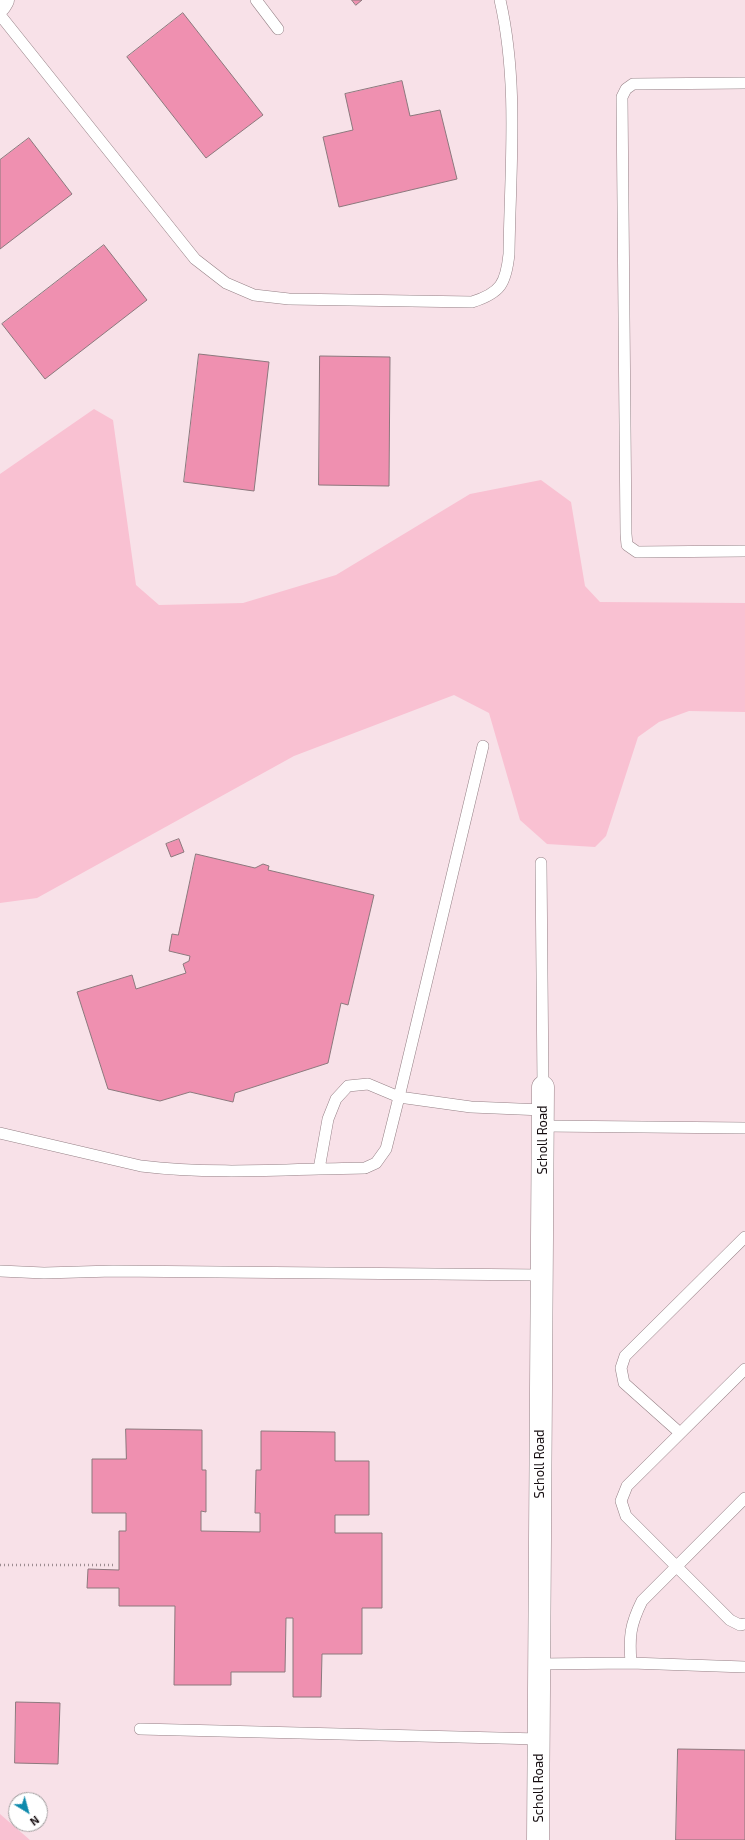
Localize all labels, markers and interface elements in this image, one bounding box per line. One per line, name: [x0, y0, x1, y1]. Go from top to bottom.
street label: Scholl Road: [535, 1105, 551, 1175]
street label: Scholl Road: [532, 1429, 548, 1499]
street label: Scholl Road: [531, 1753, 547, 1823]
north arrow: [8, 1792, 48, 1832]
text: N: [28, 1814, 42, 1829]

